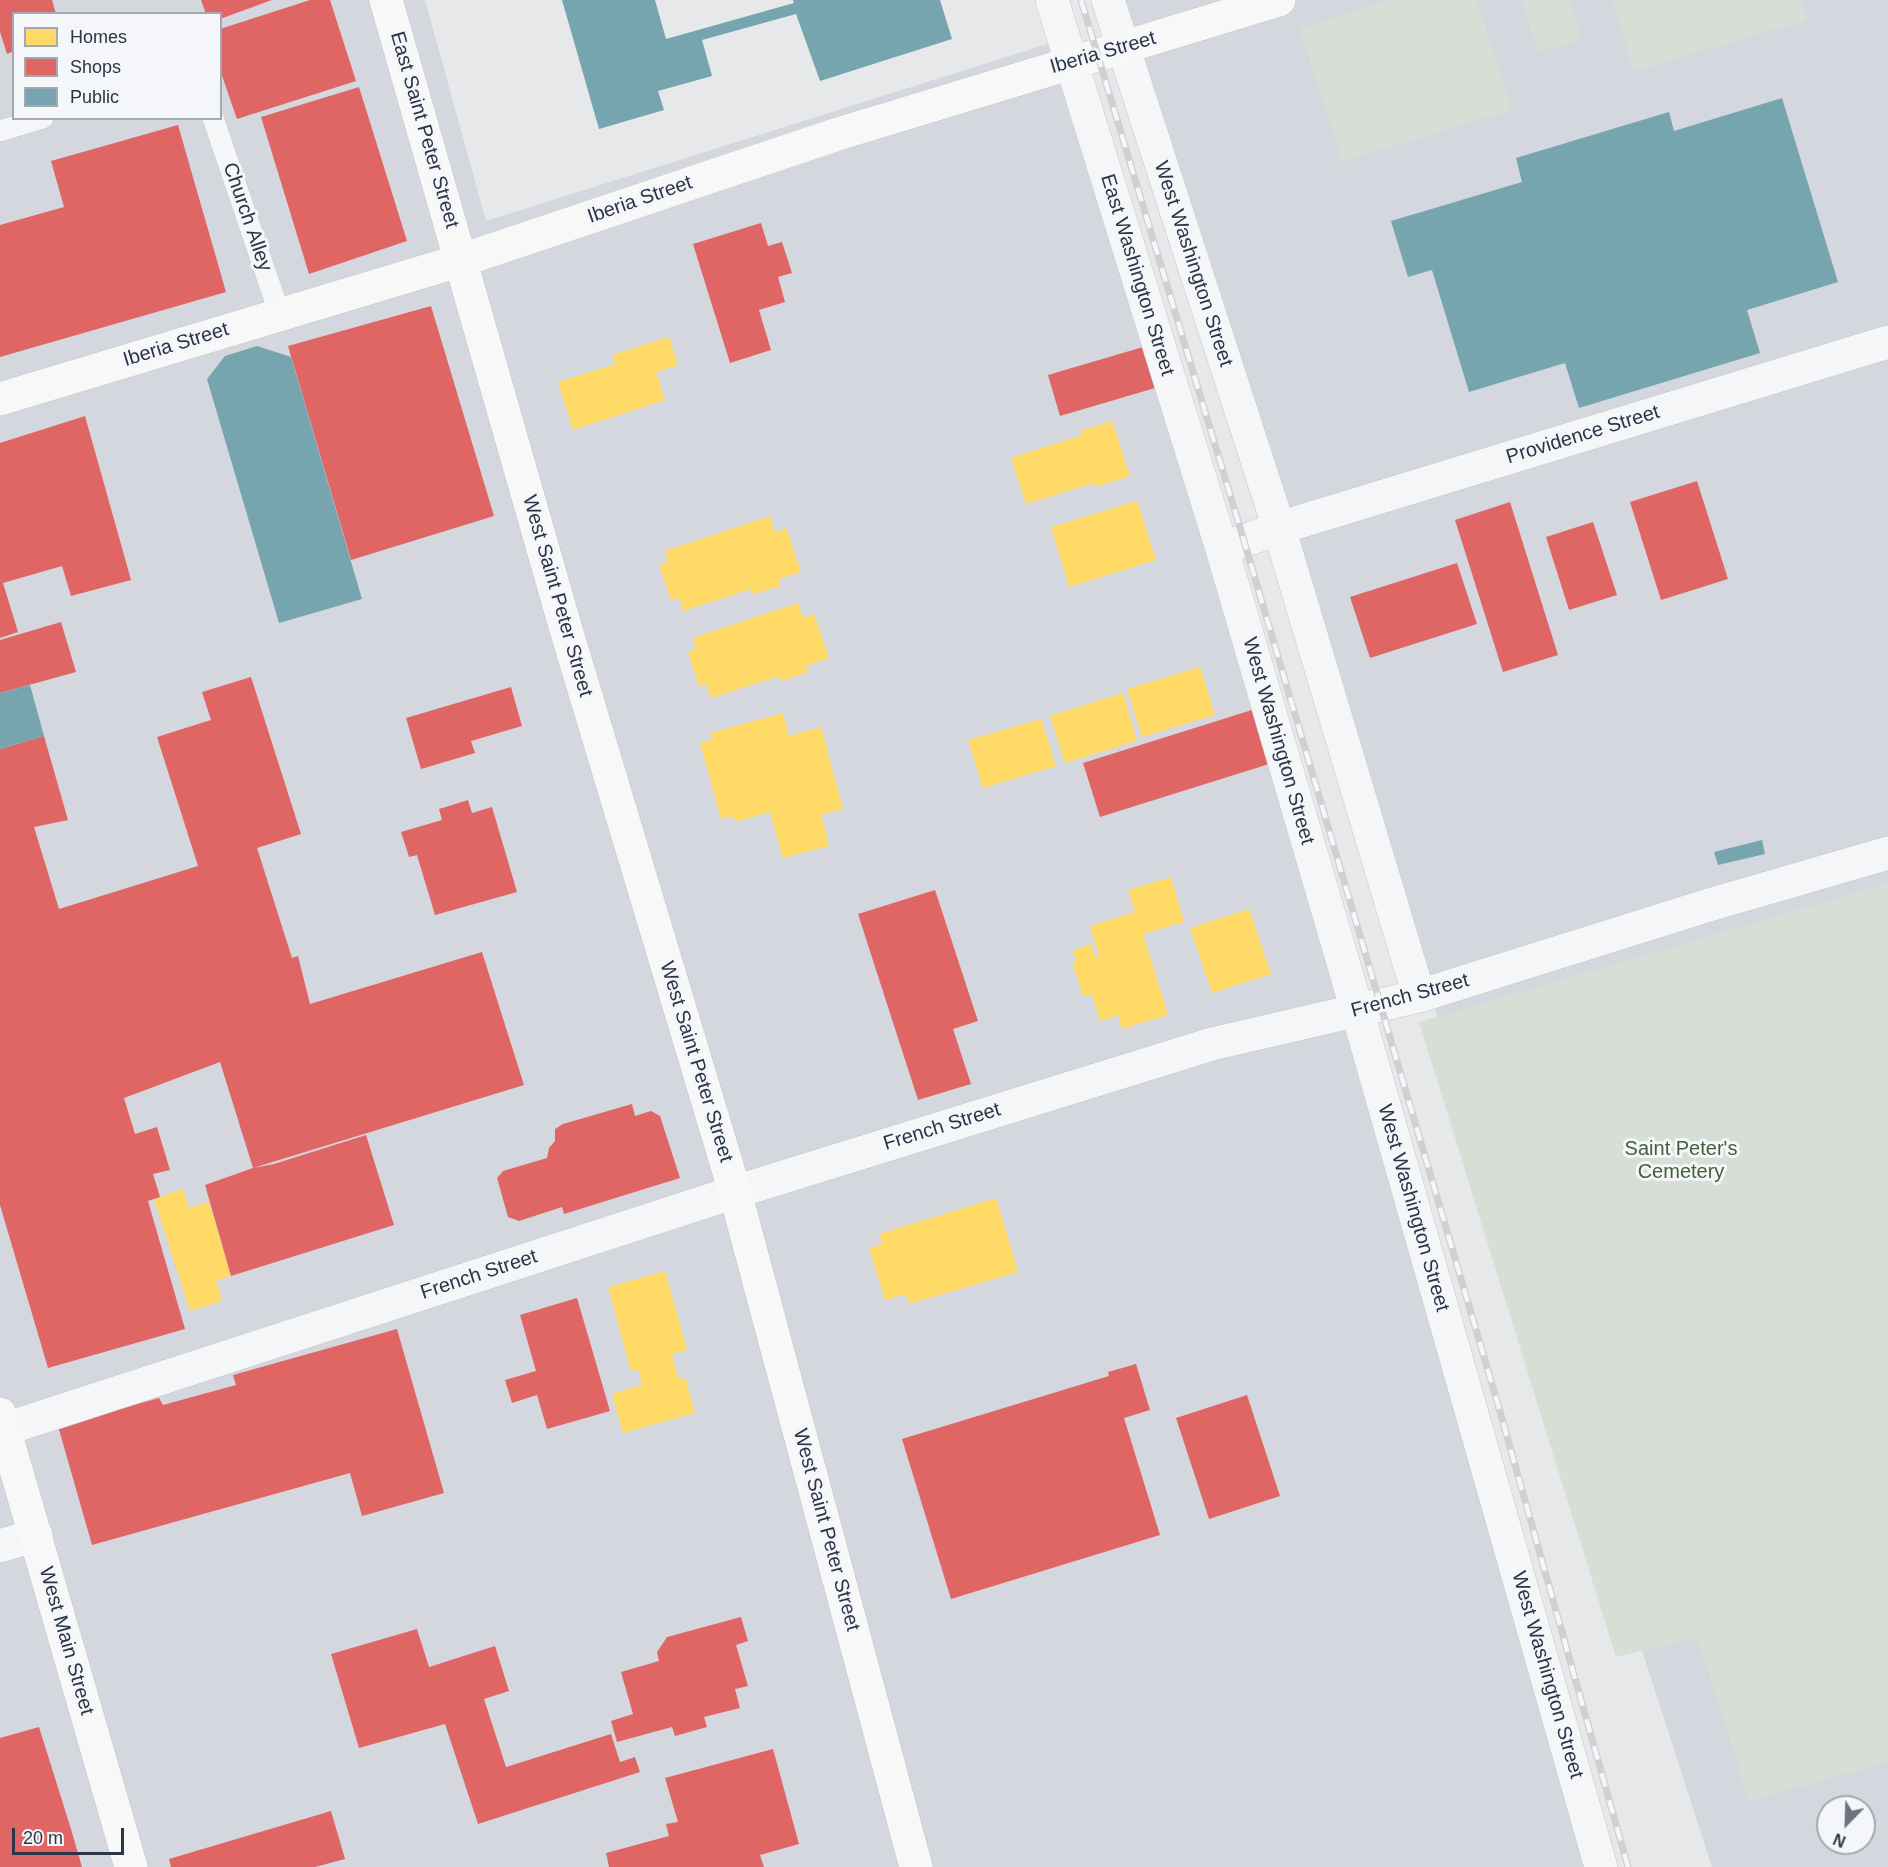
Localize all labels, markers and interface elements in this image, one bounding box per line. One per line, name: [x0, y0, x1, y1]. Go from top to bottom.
legend: [12, 12, 222, 120]
street label: Iberia Street: [1047, 26, 1159, 80]
text: Homes: [70, 27, 127, 47]
street label: East Saint Peter Street: [384, 29, 464, 231]
text: Shops: [70, 57, 121, 77]
text: Public: [70, 87, 119, 107]
street label: West Washington Street: [1148, 158, 1238, 370]
street label: Church Alley: [217, 159, 277, 275]
street label: Iberia Street: [585, 171, 695, 229]
street label: East Washington Street: [1095, 171, 1179, 379]
street label: Iberia Street: [120, 318, 232, 372]
street label: Providence Street: [1503, 400, 1663, 470]
street label: West Saint Peter Street: [517, 492, 597, 700]
street label: West Washington Street: [1237, 635, 1319, 847]
street label: West Saint Peter Street: [654, 959, 738, 1165]
street label: French Street: [1348, 969, 1472, 1023]
street label: French Street: [881, 1098, 1003, 1156]
street label: West Washington Street: [1372, 1102, 1454, 1314]
park label: Saint Peter's Cemetery: [1625, 1137, 1737, 1184]
street label: French Street: [418, 1245, 540, 1305]
street label: West Saint Peter Street: [787, 1426, 865, 1634]
street label: West Main Street: [33, 1564, 99, 1718]
street label: West Washington Street: [1506, 1569, 1588, 1781]
north arrow: [1816, 1795, 1876, 1855]
scale bar: [15, 1816, 128, 1854]
text: 20 m: [23, 1828, 63, 1848]
text: N: [1831, 1830, 1848, 1850]

